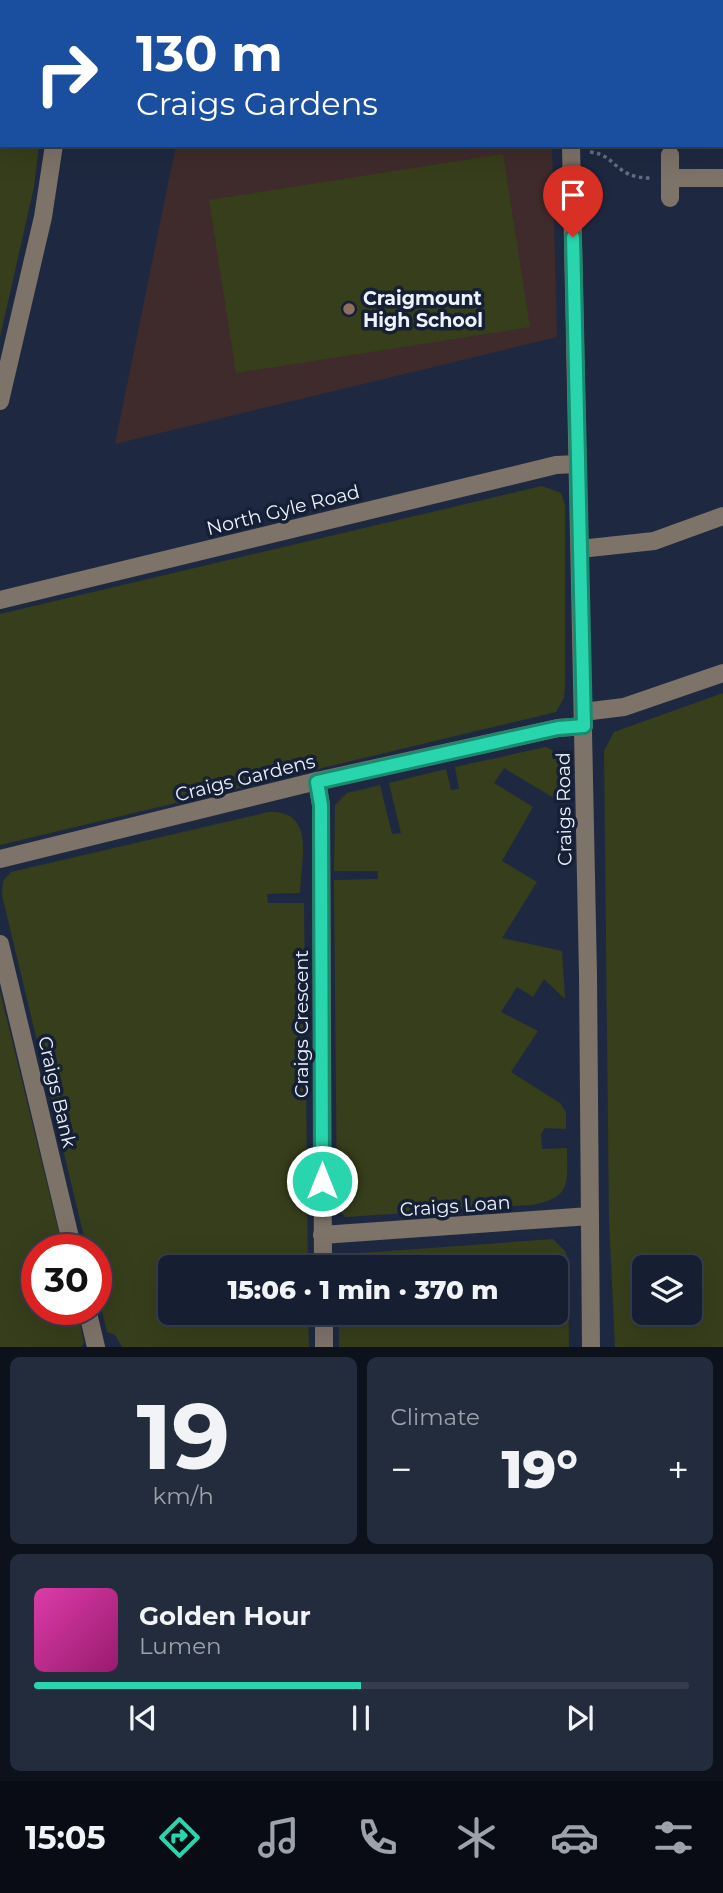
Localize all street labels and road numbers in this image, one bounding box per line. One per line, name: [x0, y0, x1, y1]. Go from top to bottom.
street label: North Gyle Road: [204, 480, 362, 540]
street label: Craigs Gardens: [173, 749, 317, 807]
street label: Craigs Road: [552, 752, 576, 866]
street label: Craigs Crescent: [290, 950, 313, 1098]
street label: Craigs Bank: [33, 1034, 81, 1151]
street label: Craigs Loan: [399, 1191, 511, 1221]

